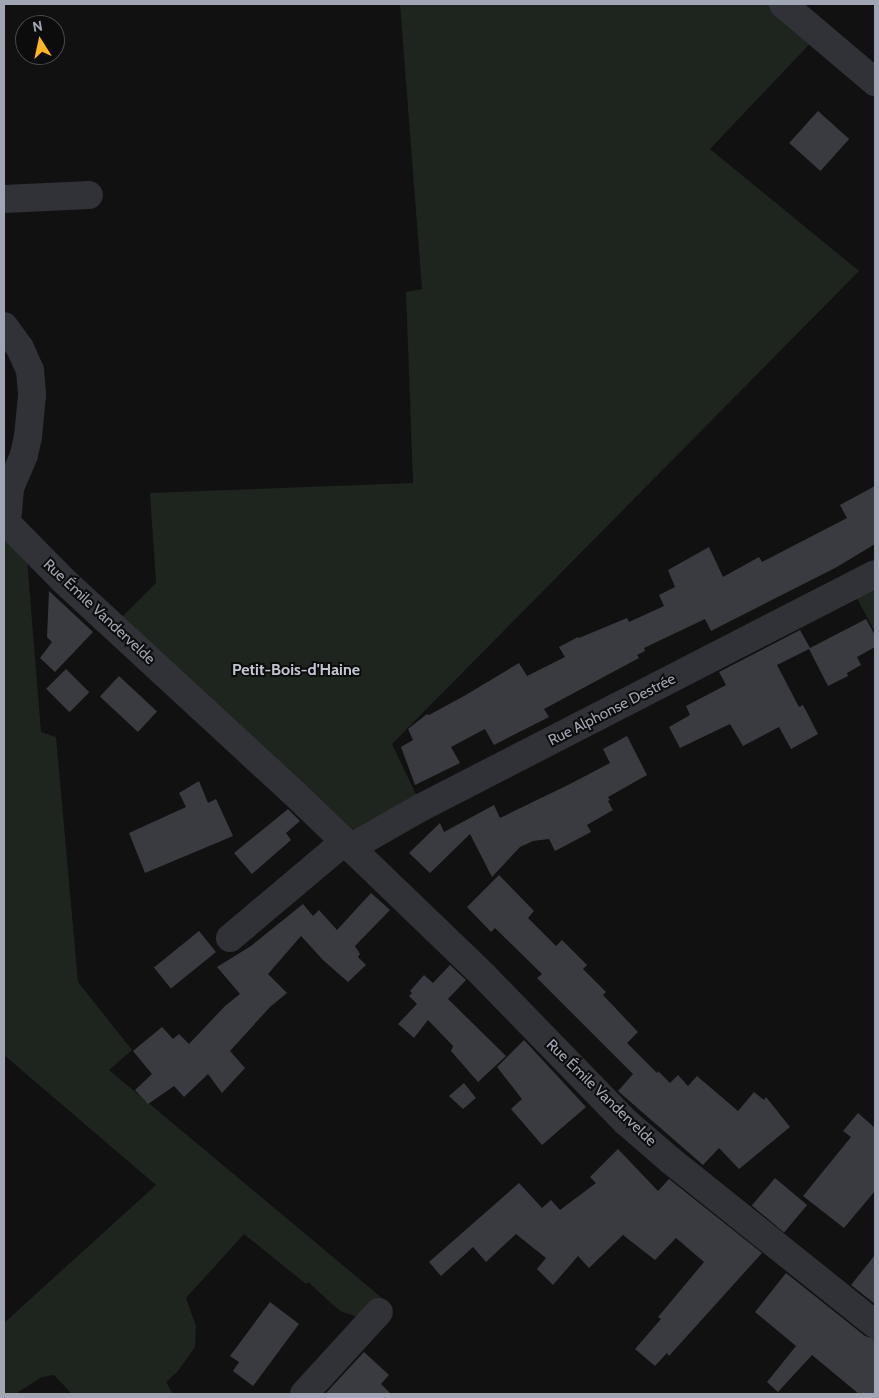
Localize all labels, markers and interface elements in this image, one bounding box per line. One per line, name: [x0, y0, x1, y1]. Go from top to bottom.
north arrow: [15, 15, 65, 65]
text: N: [31, 16, 44, 36]
street label: Rue Émile Vandervelde: [39, 556, 159, 668]
district label: Petit-Bois-d'Haine: [232, 660, 360, 680]
street label: Rue Alphonse Destrée: [545, 670, 679, 750]
street label: Rue Émile Vandervelde: [542, 1036, 660, 1150]

